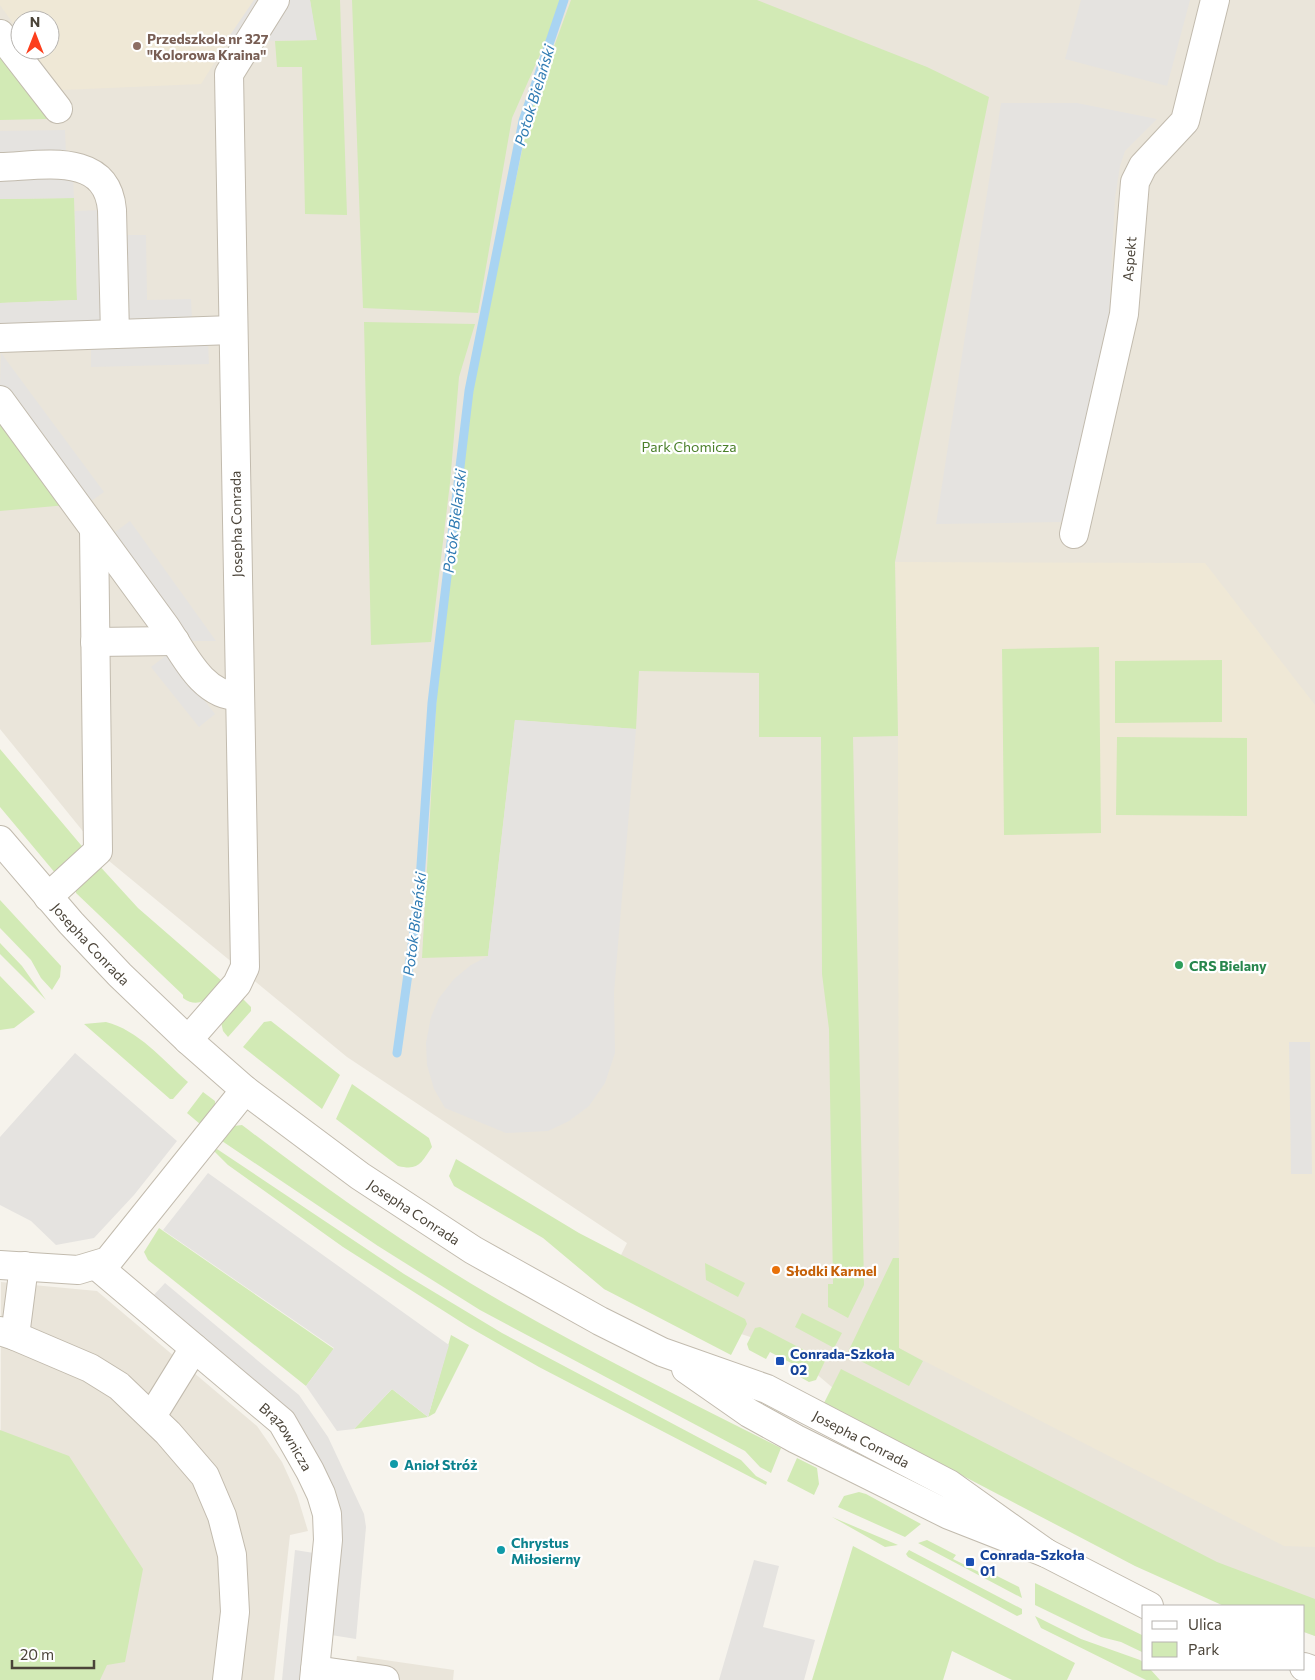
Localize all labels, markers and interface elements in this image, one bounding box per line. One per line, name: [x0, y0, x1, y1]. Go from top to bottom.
north arrow: [10, 10, 60, 60]
text: N: [30, 13, 40, 30]
place label: Przedszkole nr 327 "Kolorowa Kraina": [147, 30, 269, 63]
marker: Przedszkole nr 327 "Kolorowa Kraina": [131, 40, 143, 52]
water label: Potok Bielański: [510, 41, 558, 148]
street label: Aspekt: [1118, 235, 1139, 282]
park label: Park Chomicza: [642, 438, 736, 455]
water label: Potok Bielański: [439, 467, 469, 574]
street label: Josepha Conrada: [227, 471, 245, 577]
water label: Potok Bielański: [399, 870, 429, 977]
street label: Josepha Conrada: [49, 899, 134, 988]
place label: CRS Bielany: [1189, 957, 1267, 974]
marker: CRS Bielany: [1173, 959, 1185, 971]
street label: Josepha Conrada: [365, 1175, 463, 1248]
place label: Słodki Karmel: [786, 1262, 877, 1279]
marker: Słodki Karmel: [770, 1264, 782, 1276]
place label: Conrada-Szkoła 02: [790, 1345, 895, 1378]
marker: Conrada-Szkoła 02: [774, 1355, 786, 1367]
street label: Brązownicza: [256, 1398, 316, 1474]
street label: Josepha Conrada: [810, 1406, 913, 1471]
place label: Anioł Stróż: [404, 1456, 477, 1473]
marker: Anioł Stróż: [388, 1458, 400, 1470]
place label: Chrystus Miłosierny: [511, 1534, 581, 1567]
marker: Chrystus Miłosierny: [495, 1544, 507, 1556]
place label: Conrada-Szkoła 01: [980, 1546, 1085, 1579]
marker: Conrada-Szkoła 01: [964, 1556, 976, 1568]
legend: [1142, 1605, 1305, 1670]
text: Ulica: [1188, 1615, 1222, 1633]
scale bar: [12, 1638, 95, 1670]
text: Park: [1188, 1640, 1219, 1658]
text: 20 m: [20, 1645, 54, 1663]

